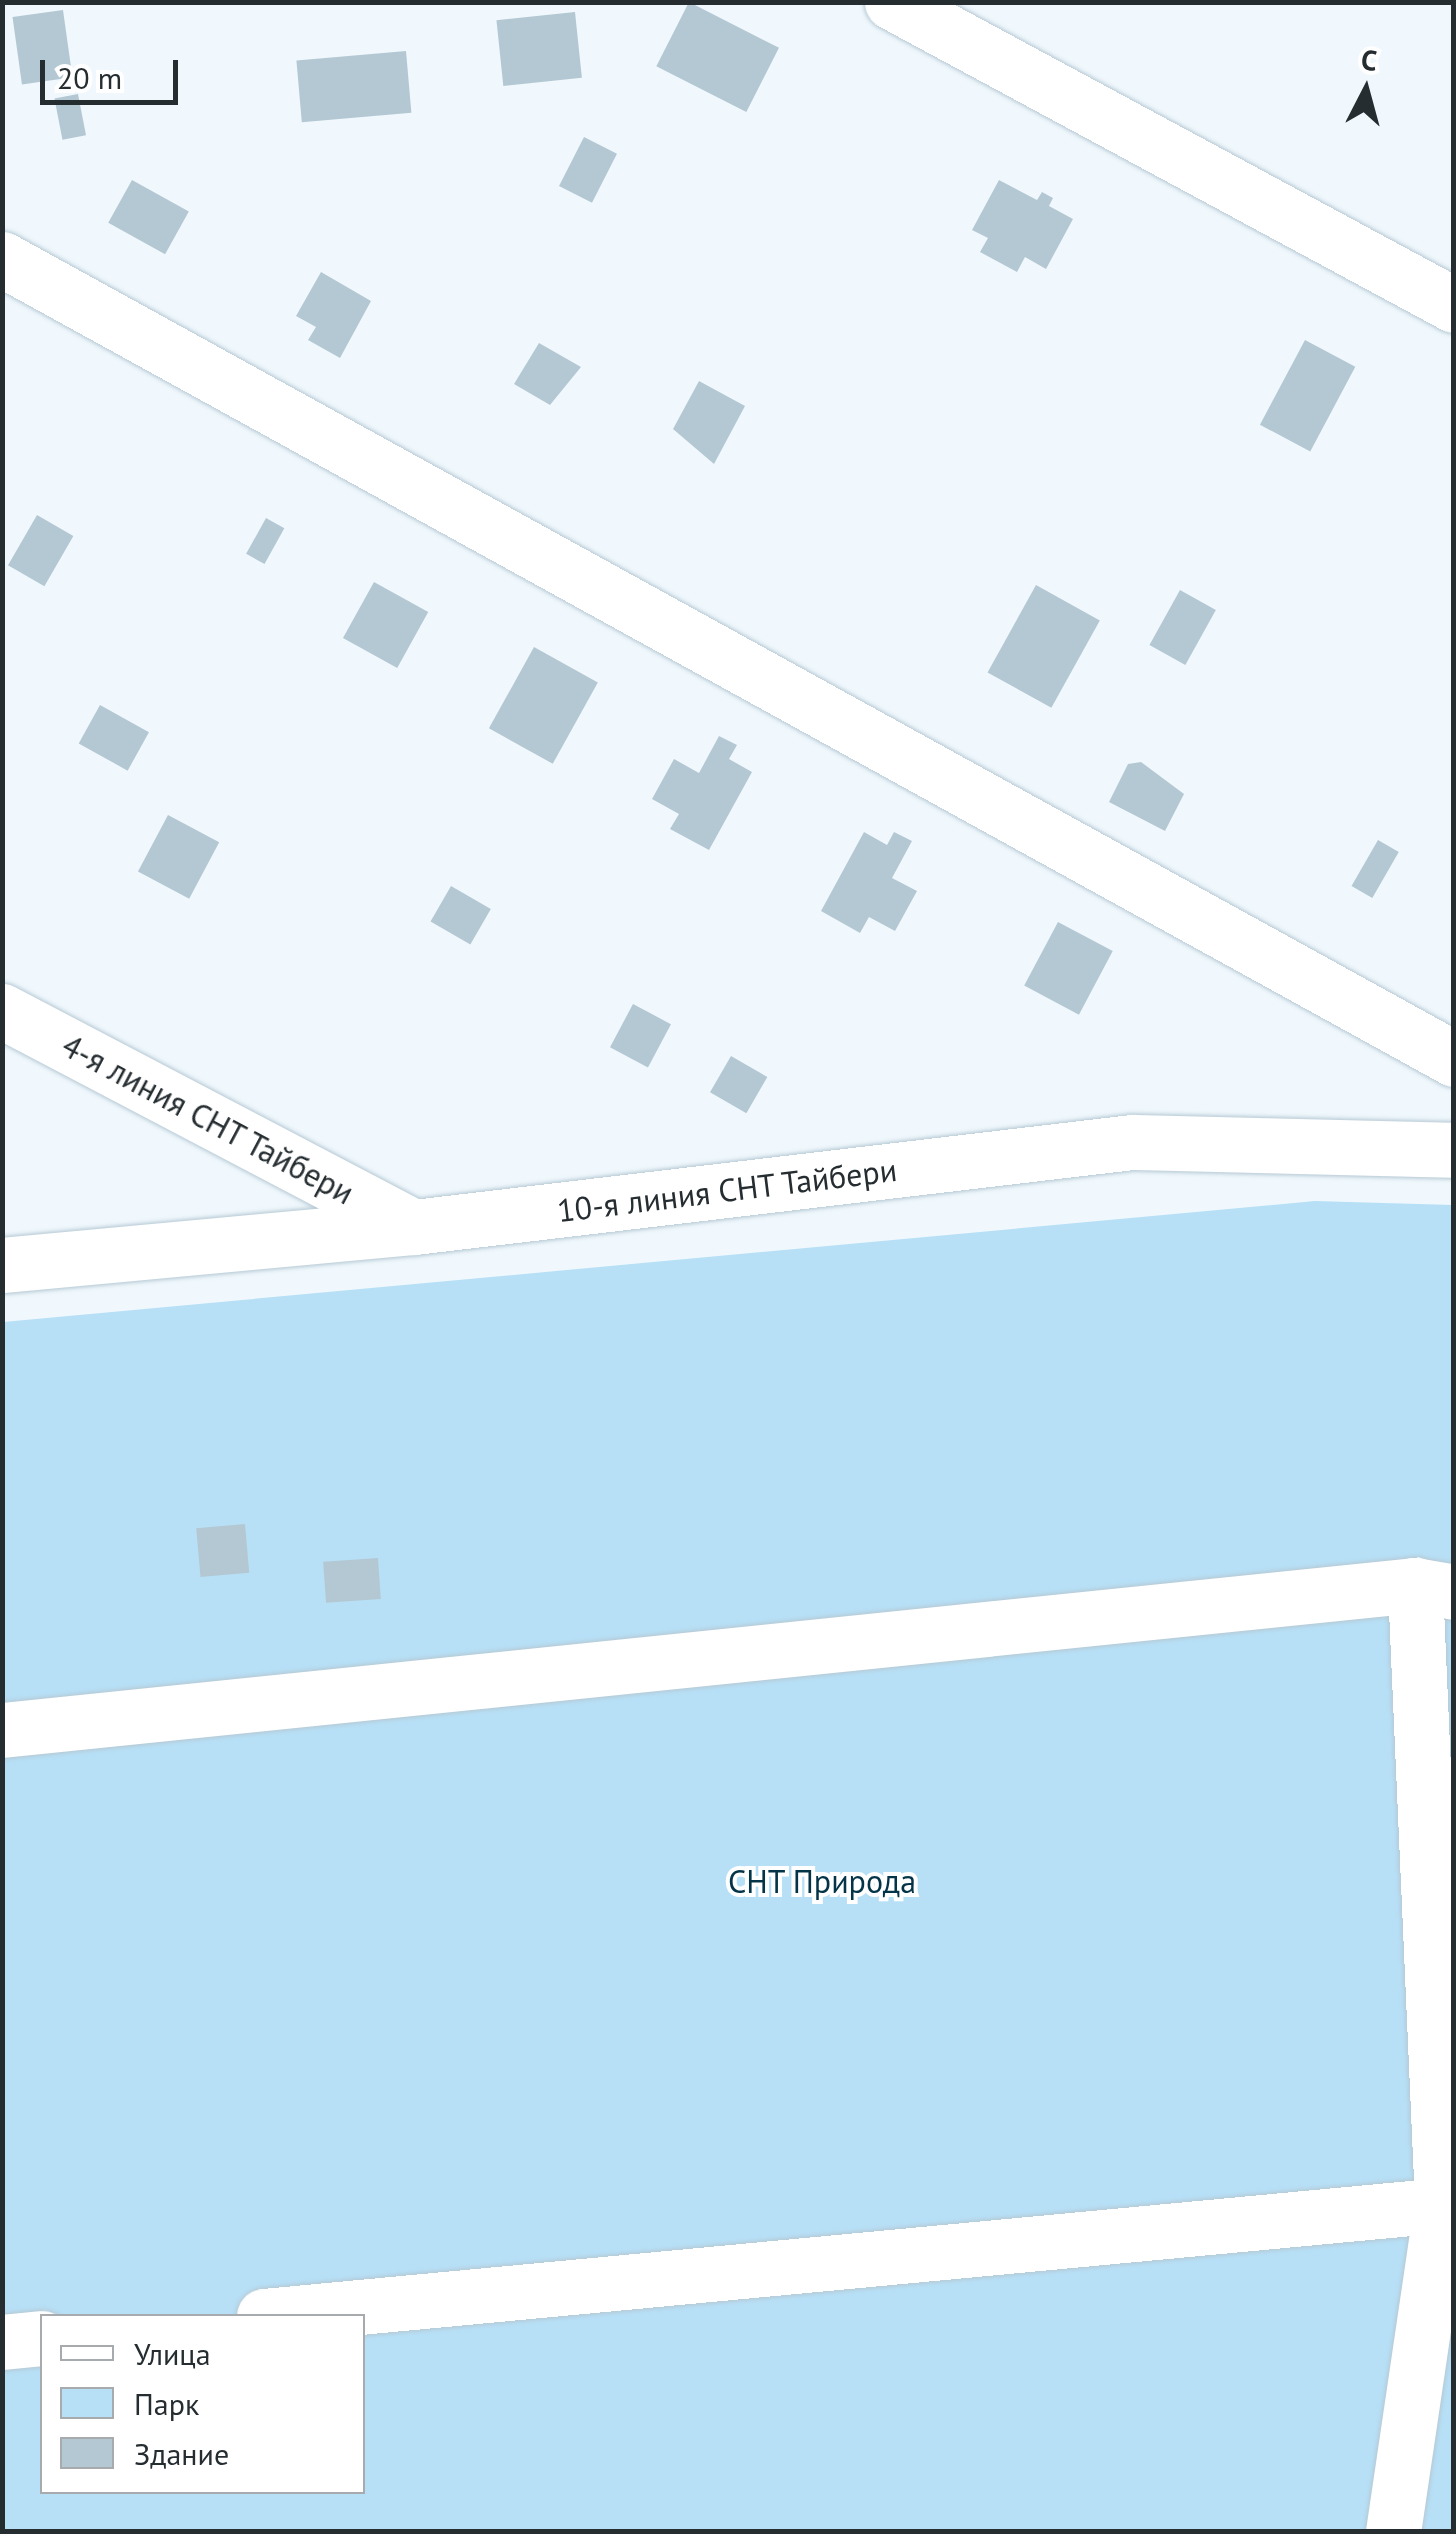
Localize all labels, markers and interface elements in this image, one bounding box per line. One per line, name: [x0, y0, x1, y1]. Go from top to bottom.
scale bar: [45, 40, 182, 102]
north arrow: [1316, 40, 1416, 140]
text: С: [1359, 40, 1379, 79]
text: 20 m: [57, 58, 122, 97]
street label: 4-я линия СНТ Тайбери: [55, 1025, 361, 1213]
street label: 10-я линия СНТ Тайбери: [554, 1150, 900, 1230]
park label: СНТ Природа: [727, 1862, 917, 1900]
legend: [40, 2314, 365, 2494]
text: Улица: [134, 2334, 211, 2373]
text: Парк: [134, 2384, 199, 2423]
text: Здание: [134, 2434, 229, 2473]

